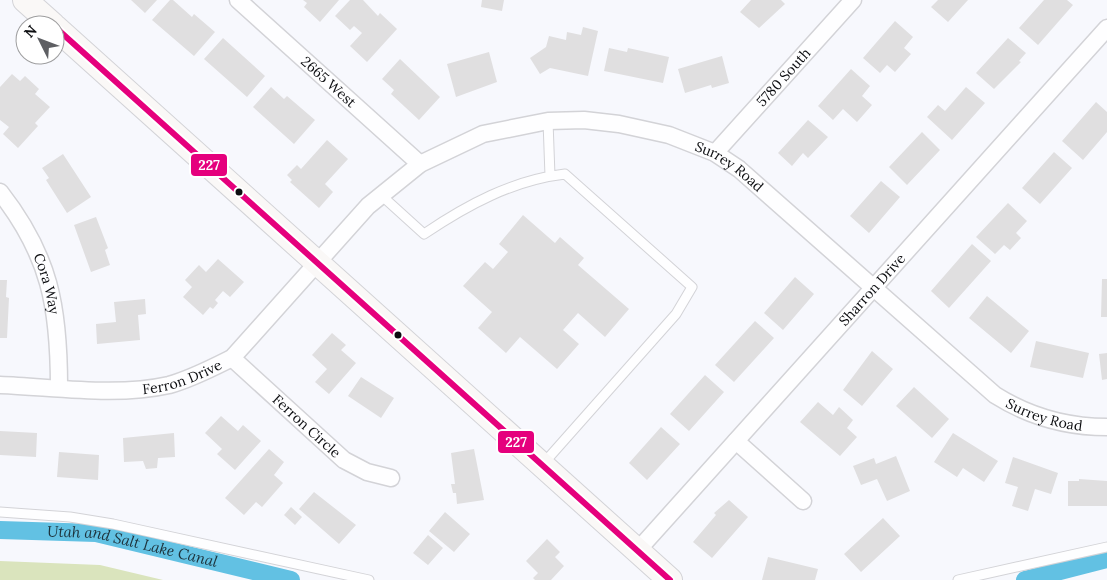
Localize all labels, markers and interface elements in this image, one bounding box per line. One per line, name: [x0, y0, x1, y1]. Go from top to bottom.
north arrow: [15, 15, 65, 65]
text: N: [20, 21, 41, 41]
street label: 5780 South: [752, 44, 814, 110]
street label: 2665 West: [297, 52, 360, 111]
street label: Surrey Road: [693, 137, 767, 196]
line badge: 227: [190, 153, 228, 177]
text: 227: [198, 156, 220, 174]
unlabelled marker: [234, 187, 244, 197]
street label: Sharron Drive: [835, 249, 909, 330]
street label: Cora Way: [30, 250, 64, 316]
unlabelled marker: [393, 330, 403, 340]
street label: Ferron Drive: [142, 356, 225, 398]
street label: Ferron Circle: [269, 390, 345, 462]
street label: Surrey Road: [1003, 394, 1084, 435]
line badge: 227: [497, 430, 535, 454]
text: 227: [505, 433, 527, 451]
water label: Utah and Salt Lake Canal: [47, 521, 220, 571]

